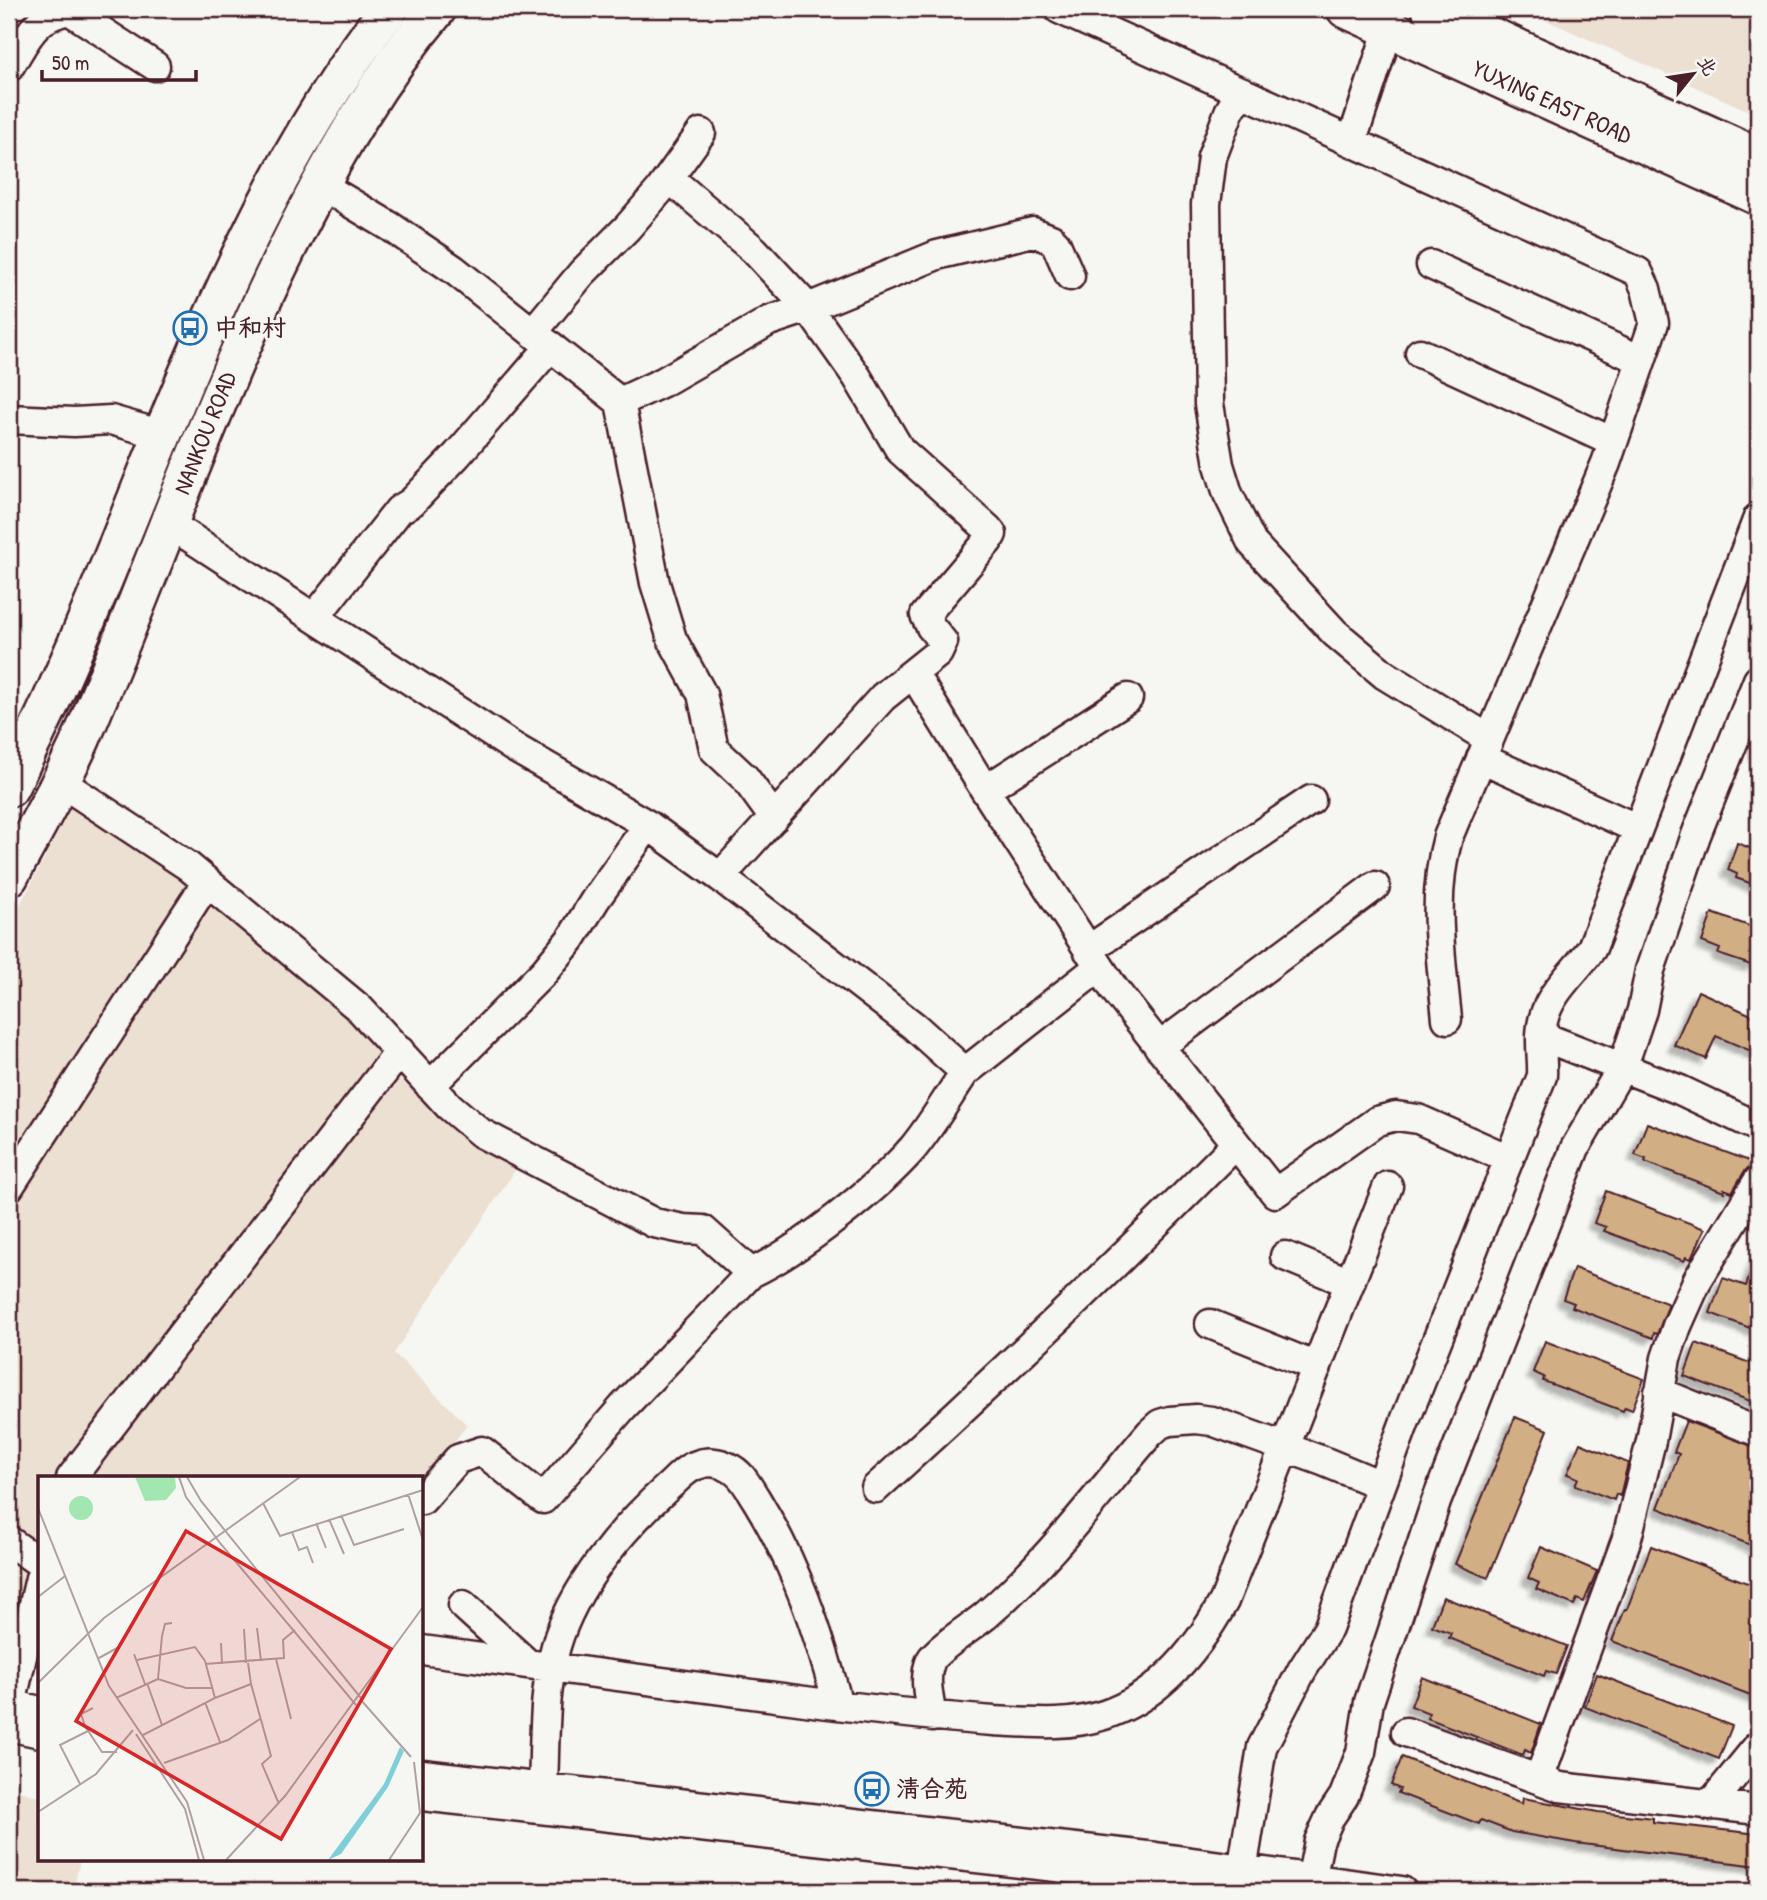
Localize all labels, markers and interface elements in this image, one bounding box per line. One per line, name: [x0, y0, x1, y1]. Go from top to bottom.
scale bar: [42, 38, 196, 82]
north arrow: [1658, 38, 1728, 108]
text: 50 m: [52, 48, 89, 77]
text: 北: [1692, 51, 1724, 80]
street label: YUXING EAST ROAD: [1468, 52, 1638, 151]
bus stop icon: 中和村: [171, 309, 209, 347]
place label: 中和村: [214, 311, 286, 343]
street label: NANKOU ROAD: [165, 366, 243, 499]
inset map: [38, 1476, 424, 1862]
bus stop icon: 清合苑: [853, 1770, 891, 1808]
place label: 清合苑: [896, 1772, 968, 1804]

